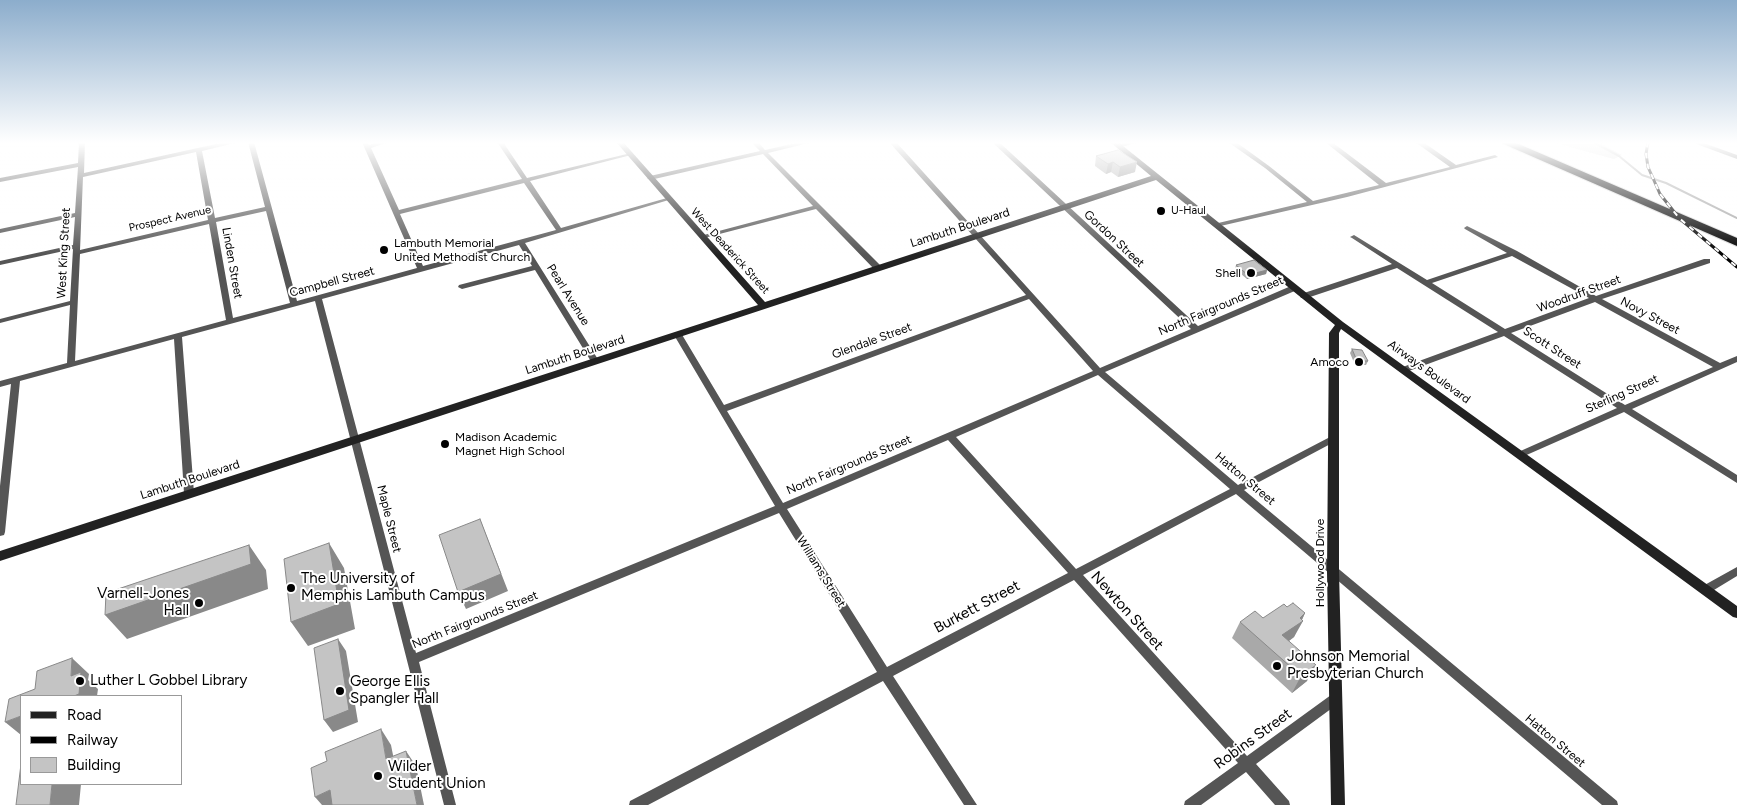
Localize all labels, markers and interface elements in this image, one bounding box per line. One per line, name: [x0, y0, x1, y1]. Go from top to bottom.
street label: Prospect Avenue: [128, 203, 212, 235]
place label: U-Haul: [1171, 204, 1206, 218]
street label: West Deaderick Street: [688, 205, 772, 297]
street label: Lambuth Boulevard: [908, 205, 1012, 251]
marker: U-Haul: [1155, 205, 1167, 217]
street label: West King Street: [54, 207, 74, 299]
street label: Gordon Street: [1081, 207, 1147, 271]
street label: Linden Street: [219, 226, 245, 300]
place label: Lambuth Memorial United Methodist Church: [394, 236, 530, 264]
marker: Lambuth Memorial United Methodist Church: [378, 244, 390, 256]
street label: Pearl Avenue: [543, 262, 593, 328]
street label: Campbell Street: [288, 264, 376, 300]
place label: Shell: [1215, 266, 1241, 280]
marker: Shell: [1245, 267, 1257, 279]
street label: Woodruff Street: [1535, 272, 1623, 316]
street label: North Fairgrounds Street: [1156, 273, 1286, 339]
street label: Novy Street: [1618, 294, 1682, 338]
street label: Glendale Street: [830, 320, 914, 362]
street label: Scott Street: [1520, 324, 1584, 372]
street label: Lambuth Boulevard: [523, 332, 627, 378]
street label: Airways Boulevard: [1385, 337, 1473, 407]
place label: Amoco: [1310, 355, 1349, 369]
marker: Amoco: [1353, 356, 1365, 368]
street label: Sterling Street: [1583, 372, 1661, 416]
place label: Madison Academic Magnet High School: [455, 430, 565, 458]
street label: North Fairgrounds Street: [784, 432, 914, 498]
marker: Madison Academic Magnet High School: [439, 438, 451, 450]
street label: Hatton Street: [1212, 450, 1278, 508]
street label: Lambuth Boulevard: [138, 457, 242, 503]
street label: Maple Street: [374, 484, 404, 554]
street label: Hollywood Drive: [1313, 519, 1327, 607]
street label: Williams Street: [793, 534, 849, 610]
street label: Newton Street: [1087, 568, 1167, 654]
place label: The University of Memphis Lambuth Campus: [301, 570, 485, 605]
street label: Burkett Street: [931, 577, 1023, 637]
marker: The University of Memphis Lambuth Campus: [285, 582, 297, 594]
place label: Varnell-Jones Hall: [97, 585, 189, 620]
street label: North Fairgrounds Street: [410, 588, 540, 652]
marker: Varnell-Jones Hall: [193, 597, 205, 609]
place label: Johnson Memorial Presbyterian Church: [1287, 648, 1424, 683]
marker: Johnson Memorial Presbyterian Church: [1271, 660, 1283, 672]
place label: Luther L Gobbel Library: [90, 672, 247, 690]
place label: George Ellis Spangler Hall: [350, 673, 439, 708]
marker: Luther L Gobbel Library: [74, 675, 86, 687]
marker: George Ellis Spangler Hall: [334, 685, 346, 697]
legend: [20, 695, 182, 785]
street label: Robins Street: [1211, 705, 1295, 773]
text: Road: [67, 706, 102, 724]
street label: Hatton Street: [1522, 712, 1588, 770]
text: Railway: [67, 731, 118, 749]
text: Building: [67, 756, 121, 774]
place label: Wilder Student Union: [388, 758, 485, 793]
marker: Wilder Student Union: [372, 770, 384, 782]

